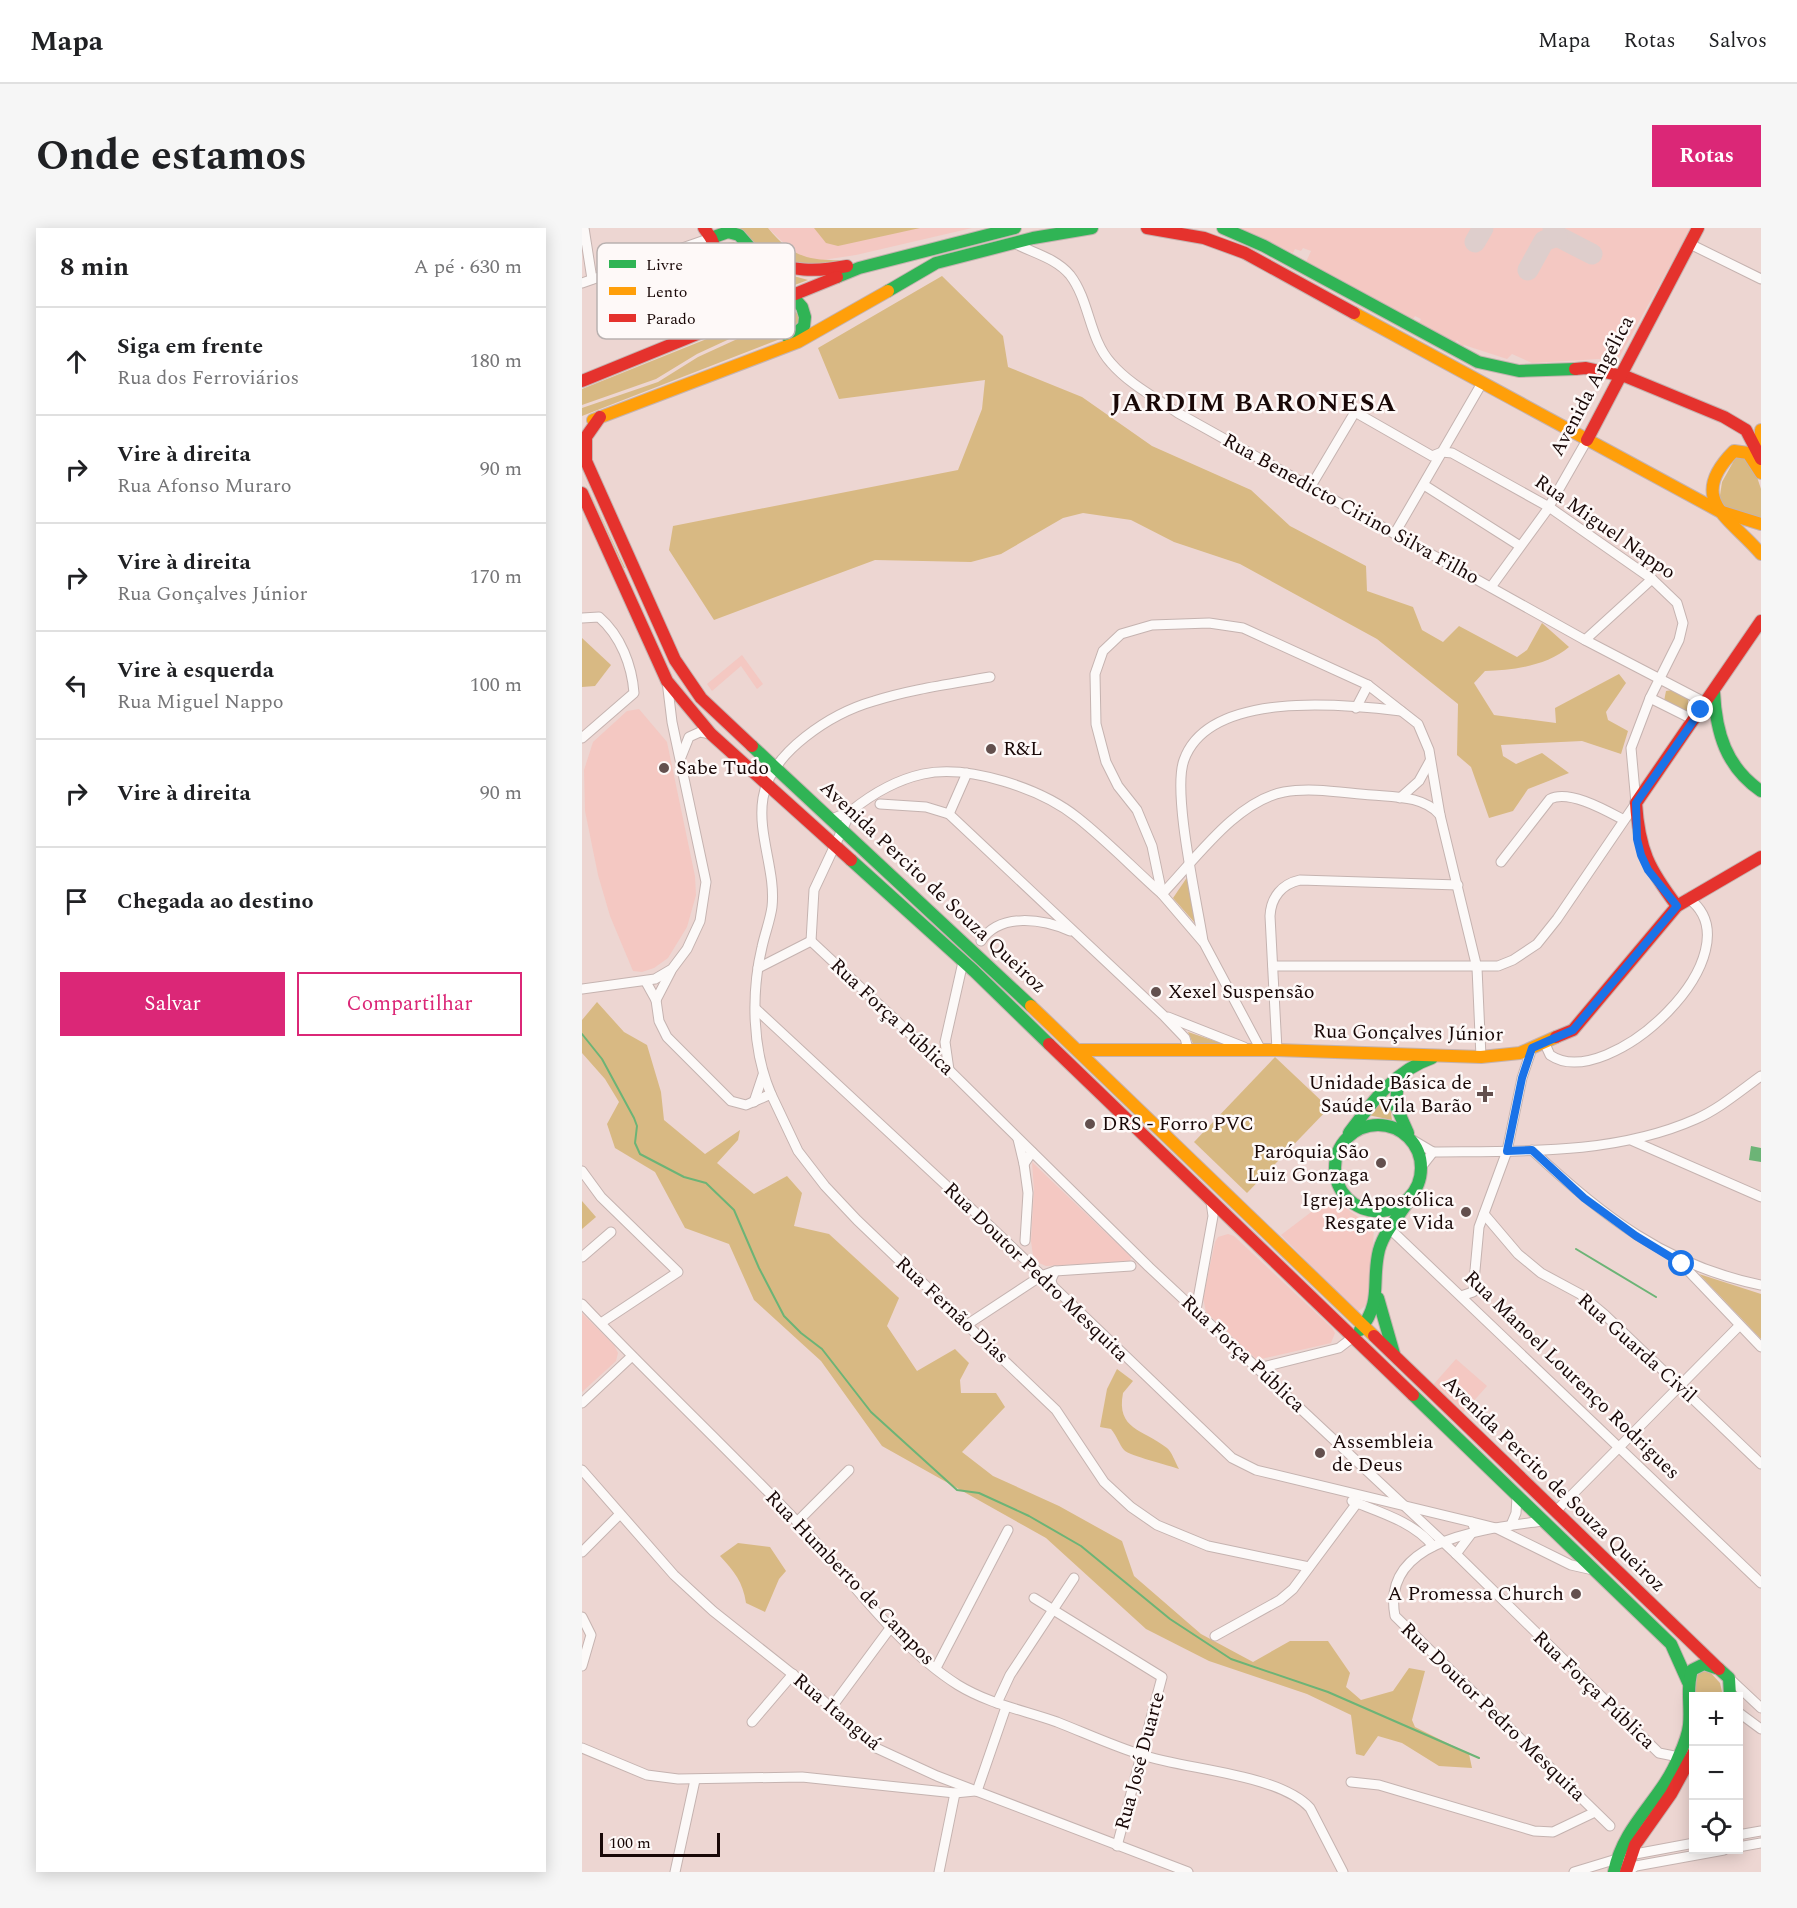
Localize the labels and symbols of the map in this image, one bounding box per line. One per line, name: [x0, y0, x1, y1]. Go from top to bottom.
legend: [597, 243, 795, 339]
text: Livre: [646, 253, 683, 277]
text: Lento: [646, 280, 687, 304]
text: Parado: [646, 307, 696, 331]
street label: Avenida Angélica: [1542, 310, 1642, 462]
district label: JARDIM BARONESA: [1111, 383, 1397, 423]
street label: Rua Benedicto Cirino Silva Filho: [1217, 426, 1485, 592]
street label: Rua Miguel Nappo: [1528, 467, 1682, 587]
route end: [1687, 696, 1713, 722]
place label: R&L: [1003, 734, 1043, 764]
marker: R&L: [984, 742, 998, 756]
place label: Sabe Tudo: [676, 753, 769, 783]
marker: Sabe Tudo: [657, 761, 671, 775]
street label: Avenida Percito de Souza Queiroz: [813, 773, 1053, 1001]
street label: Rua Força Pública: [823, 951, 961, 1083]
place label: Xexel Suspensão: [1168, 977, 1315, 1007]
marker: Xexel Suspensão: [1149, 985, 1163, 999]
street label: Rua Gonçalves Júnior: [1313, 1016, 1504, 1050]
place label: Unidade Básica de Saúde Vila Barão: [1309, 1068, 1472, 1121]
marker: Unidade Básica de Saúde Vila Barão: [1476, 1085, 1494, 1103]
place label: DRS - Forro PVC: [1102, 1109, 1254, 1139]
marker: DRS - Forro PVC: [1083, 1117, 1097, 1131]
place label: Paróquia São Luiz Gonzaga: [1247, 1137, 1369, 1190]
marker: Paróquia São Luiz Gonzaga: [1374, 1156, 1388, 1170]
street label: Rua Doutor Pedro Mesquita: [937, 1175, 1136, 1369]
place label: Igreja Apostólica Resgate e Vida: [1302, 1185, 1454, 1238]
marker: Igreja Apostólica Resgate e Vida: [1459, 1205, 1473, 1219]
street label: Rua Fernão Dias: [888, 1249, 1016, 1371]
route start: [1668, 1250, 1694, 1276]
street label: Rua Manoel Lourenço Rodrigues: [1457, 1263, 1687, 1487]
street label: Rua Guarda Civil: [1570, 1286, 1704, 1410]
street label: Rua Força Pública: [1174, 1288, 1312, 1420]
street label: Avenida Percito de Souza Queiroz: [1435, 1369, 1673, 1599]
place label: Assembleia de Deus: [1332, 1427, 1434, 1480]
marker: Assembleia de Deus: [1313, 1446, 1327, 1460]
street label: Rua Humberto de Campos: [758, 1484, 942, 1672]
place label: A Promessa Church: [1387, 1579, 1564, 1609]
marker: A Promessa Church: [1569, 1587, 1583, 1601]
street label: Rua Doutor Pedro Mesquita: [1394, 1615, 1593, 1809]
street label: Rua Força Pública: [1526, 1623, 1662, 1757]
street label: Rua Itanguá: [786, 1666, 888, 1758]
street label: Rua José Duarte: [1107, 1689, 1173, 1833]
scale bar: [600, 1830, 720, 1858]

